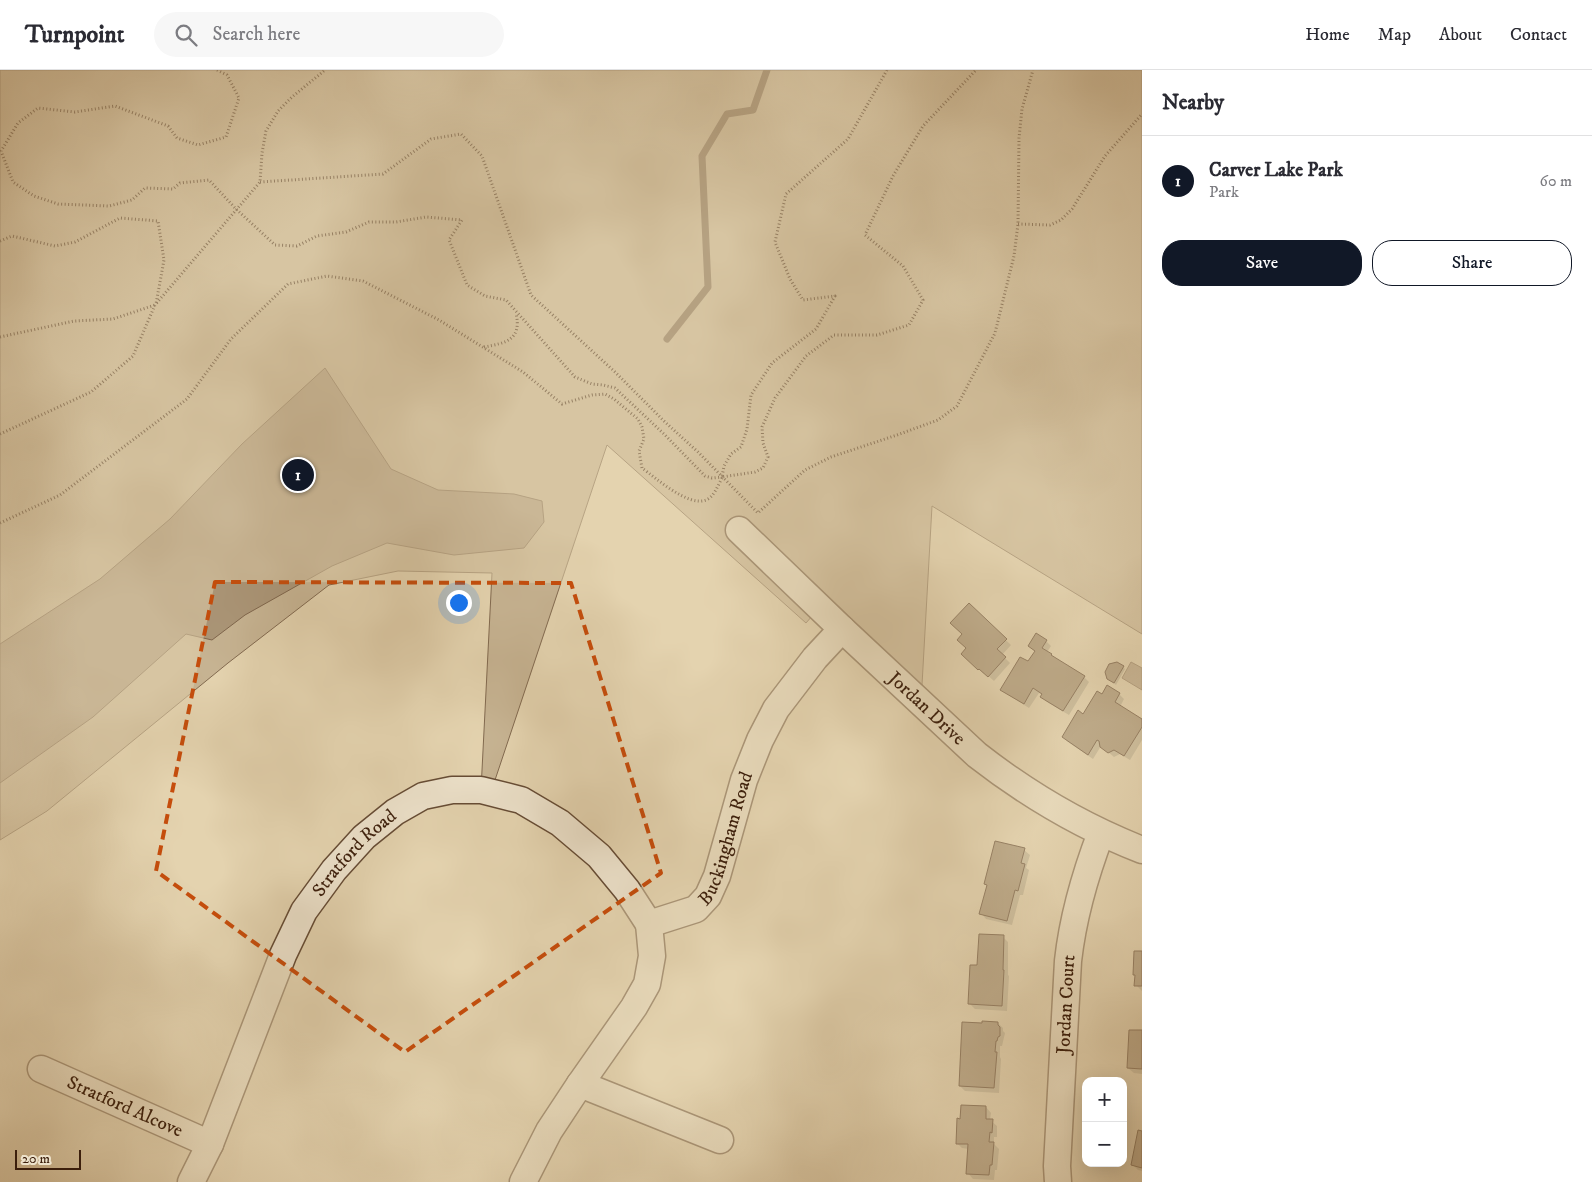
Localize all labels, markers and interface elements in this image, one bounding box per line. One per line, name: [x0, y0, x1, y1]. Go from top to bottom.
search box: [154, 12, 504, 57]
text: Turnpoint: [25, 20, 124, 50]
icon: search: [172, 21, 200, 49]
text: Search here: [212, 23, 300, 46]
text: Home: [1305, 24, 1350, 46]
text: Map: [1378, 24, 1411, 46]
text: About: [1439, 24, 1482, 46]
text: Contact: [1510, 24, 1567, 46]
text: Nearby: [1162, 90, 1224, 116]
text: Carver Lake Park: [1209, 159, 1343, 182]
text: 1: [1175, 171, 1181, 191]
text: 60 m: [1540, 171, 1572, 191]
text: Park: [1209, 182, 1239, 202]
button: Save: [1162, 240, 1362, 286]
button: Share: [1372, 240, 1572, 286]
pin: 1: [282, 456, 314, 494]
your location: [446, 590, 472, 616]
street label: Jordan Drive: [882, 665, 970, 750]
street label: Buckingham Road: [693, 768, 758, 910]
street label: Stratford Road: [307, 804, 401, 901]
street label: Jordan Court: [1051, 953, 1080, 1056]
street label: Stratford Alcove: [64, 1071, 187, 1142]
map controls: [1082, 1077, 1127, 1167]
button: +: [1082, 1077, 1127, 1122]
button: −: [1082, 1122, 1127, 1167]
scale bar: [15, 1147, 81, 1170]
text: 20 m: [22, 1150, 50, 1168]

